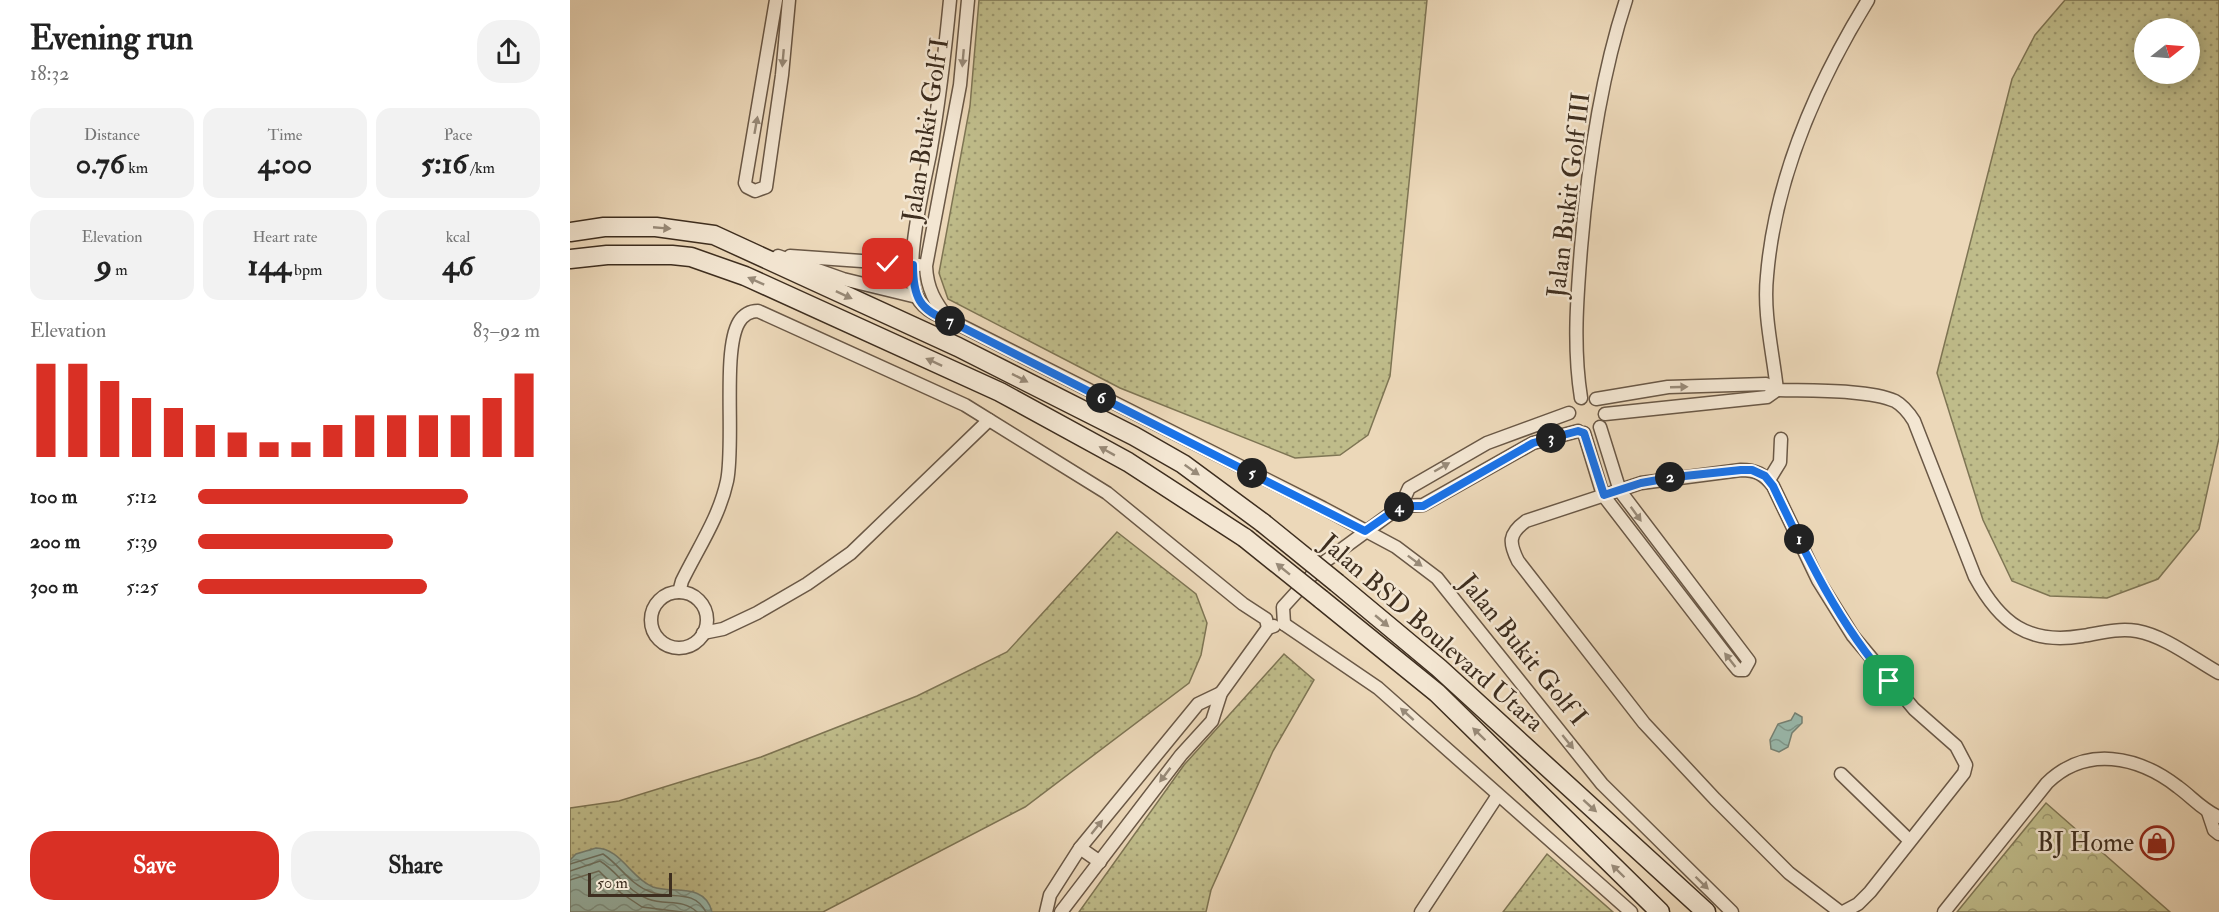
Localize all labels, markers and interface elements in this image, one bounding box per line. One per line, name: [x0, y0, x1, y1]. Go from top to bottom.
text: Evening run: [30, 18, 193, 59]
north arrow: [2134, 18, 2200, 84]
map controls: [2134, 18, 2200, 84]
button: share: [477, 20, 540, 83]
street label: Jalan Bukit Golf I: [896, 36, 956, 225]
one-way arrow: [778, 49, 788, 68]
one-way arrow: [958, 49, 968, 68]
text: 18:32: [30, 61, 69, 86]
street label: Jalan Bukit Golf III: [1540, 90, 1597, 301]
one-way arrow: [751, 115, 760, 134]
text: Distance: [84, 125, 140, 145]
text: Time: [268, 125, 302, 145]
text: Pace: [444, 125, 472, 145]
text: 0.76: [76, 145, 125, 182]
text: 4:00: [258, 145, 312, 182]
text: 5:16: [421, 145, 467, 182]
text: km: [125, 158, 148, 178]
text: /km: [467, 158, 495, 178]
one-way arrow: [653, 223, 672, 233]
text: Elevation: [82, 227, 142, 247]
text: Heart rate: [252, 227, 318, 247]
text: kcal: [446, 227, 470, 247]
pin: [862, 238, 913, 289]
text: 9: [96, 247, 112, 284]
text: 144: [248, 247, 291, 284]
text: 46: [442, 247, 474, 284]
icon: check: [871, 247, 904, 280]
text: m: [112, 260, 128, 280]
text: bpm: [291, 260, 322, 280]
one-way arrow: [747, 276, 765, 286]
one-way arrow: [835, 290, 853, 300]
pin: 7: [935, 306, 965, 336]
text: 7: [946, 311, 954, 331]
text: Elevation: [30, 318, 106, 343]
text: 83–92 m: [473, 318, 540, 343]
one-way arrow: [925, 357, 942, 366]
one-way arrow: [1012, 373, 1029, 383]
one-way arrow: [1670, 382, 1689, 391]
pin: 6: [1086, 383, 1116, 413]
text: 6: [1097, 388, 1105, 408]
pin: 3: [1536, 423, 1566, 453]
text: 3: [1548, 428, 1554, 448]
one-way arrow: [1098, 446, 1115, 456]
pin: 5: [1237, 458, 1267, 488]
pin: 2: [1655, 462, 1685, 492]
text: 5: [1248, 463, 1256, 483]
one-way arrow: [1434, 463, 1451, 473]
one-way arrow: [1183, 464, 1199, 476]
text: 2: [1666, 467, 1674, 487]
text: 100 m: [30, 484, 77, 509]
text: 5:12: [126, 484, 157, 509]
pin: 4: [1384, 492, 1414, 522]
text: 4: [1395, 497, 1403, 517]
one-way arrow: [1630, 505, 1642, 521]
pin: 1: [1784, 524, 1814, 554]
street label: Jalan BSD Boulevard Utara: [1313, 527, 1551, 739]
text: 200 m: [30, 529, 80, 554]
text: 5:39: [126, 529, 158, 554]
text: 1: [1796, 529, 1802, 549]
one-way arrow: [1408, 555, 1423, 567]
one-way arrow: [1275, 562, 1291, 575]
street label: Jalan Bukit Golf I: [1451, 567, 1594, 732]
text: 300 m: [30, 574, 78, 599]
text: 5:25: [126, 574, 159, 599]
one-way arrow: [1374, 614, 1390, 627]
one-way arrow: [1724, 652, 1737, 668]
pin: [1863, 655, 1914, 706]
icon: arrive: [1872, 664, 1905, 697]
one-way arrow: [1400, 707, 1415, 721]
one-way arrow: [1473, 728, 1487, 742]
one-way arrow: [1561, 734, 1574, 750]
one-way arrow: [1160, 768, 1172, 783]
one-way arrow: [1582, 799, 1597, 812]
one-way arrow: [1091, 819, 1104, 835]
shop icon: BJ Home: [2139, 825, 2175, 861]
place label: BJ Home: [2037, 827, 2134, 859]
button: Save: [30, 831, 279, 900]
button: Share: [291, 831, 540, 900]
one-way arrow: [1611, 864, 1626, 878]
scale bar: [588, 870, 672, 898]
text: 50 m: [597, 873, 628, 893]
one-way arrow: [1695, 875, 1709, 889]

